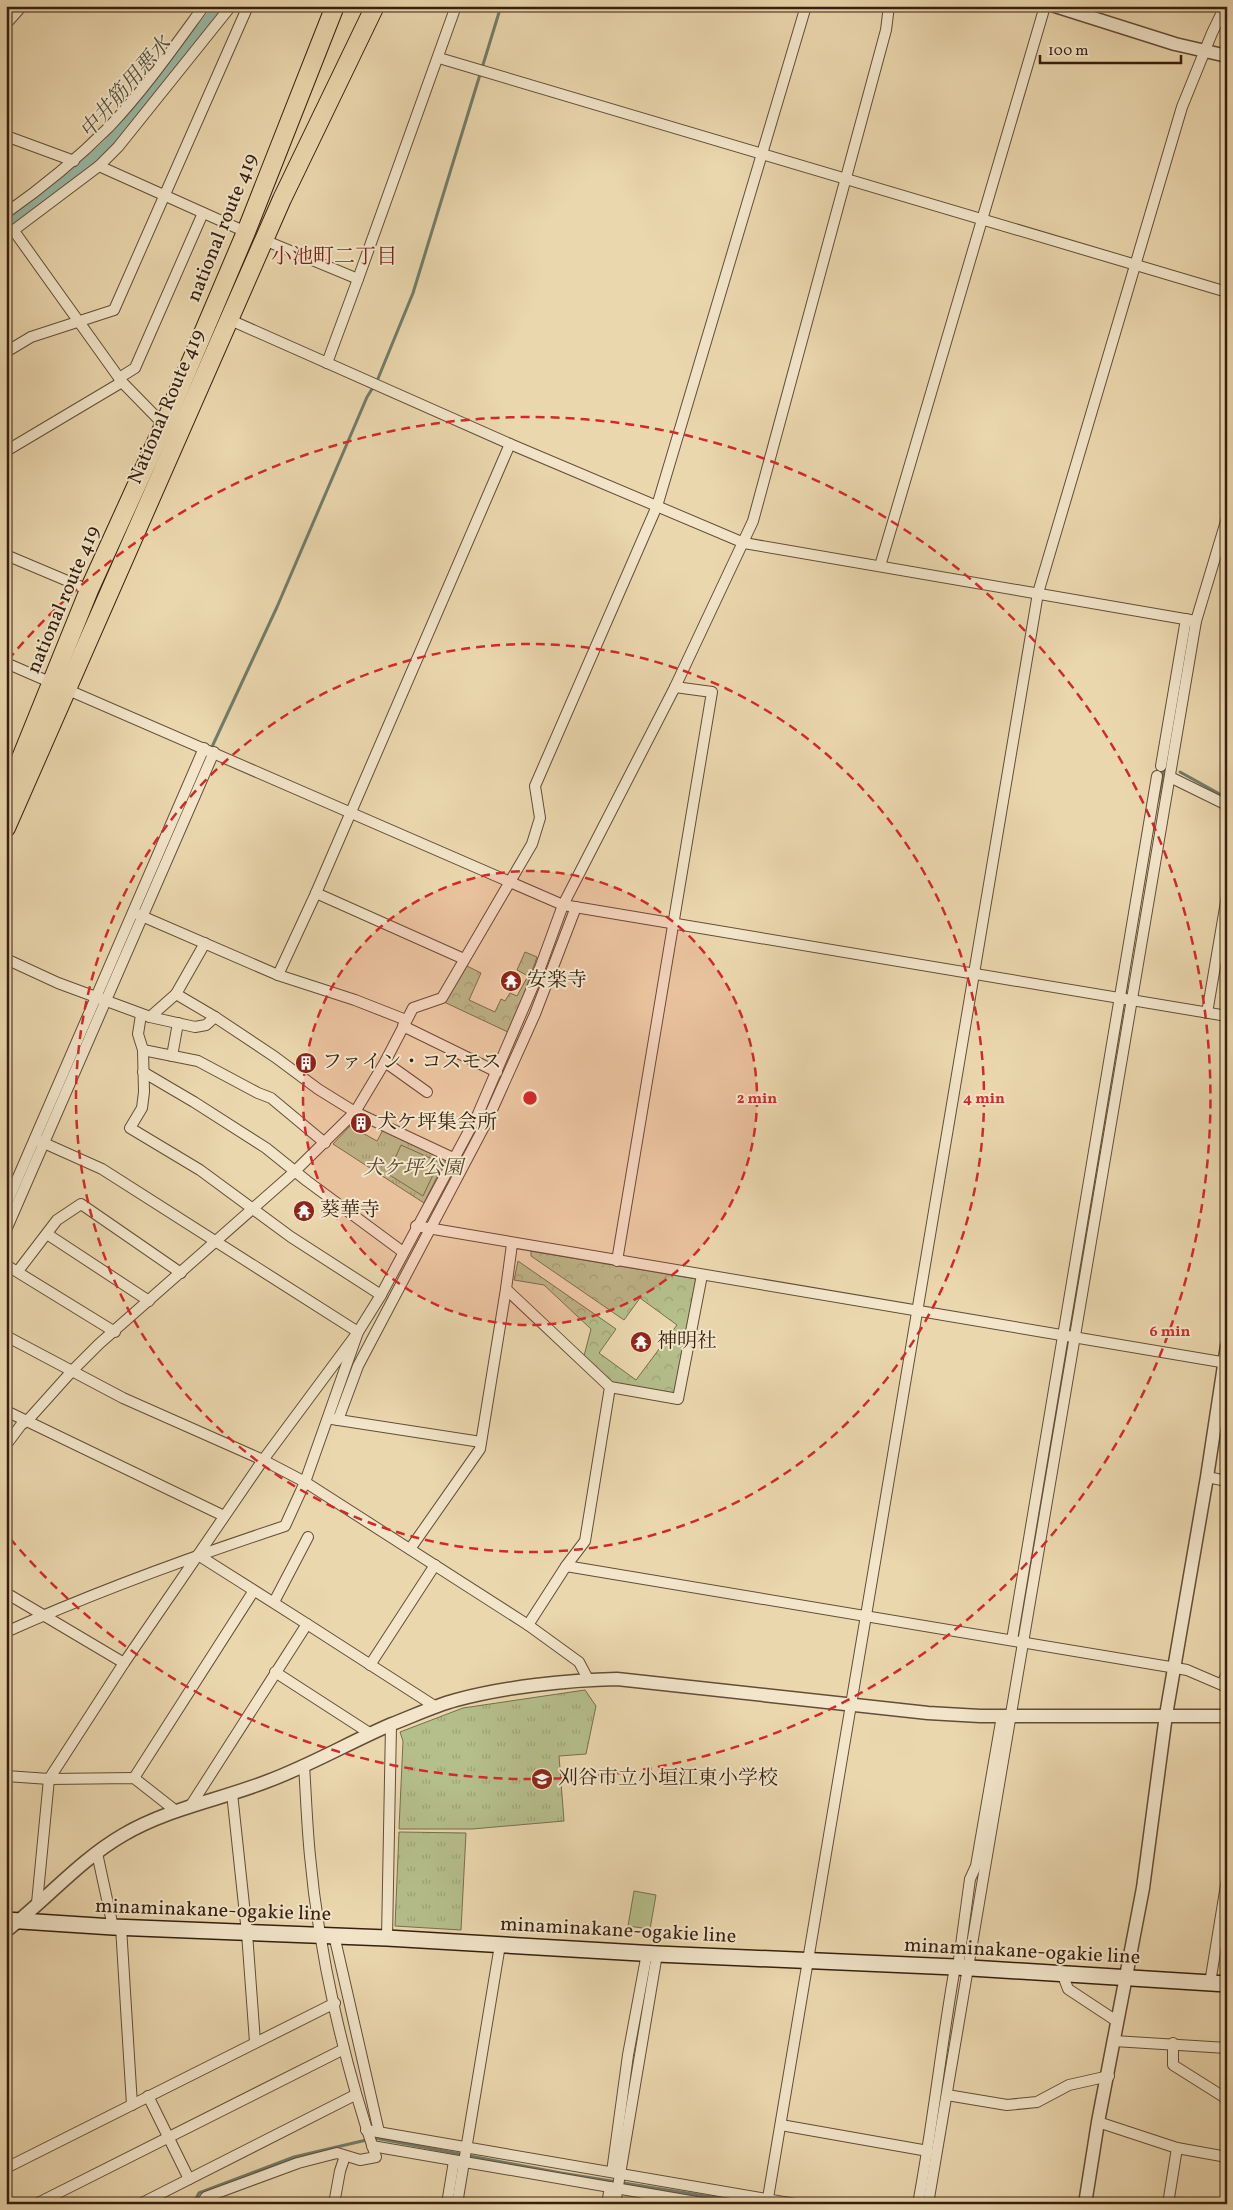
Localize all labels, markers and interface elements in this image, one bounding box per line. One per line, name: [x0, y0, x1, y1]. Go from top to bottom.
water label: 中井筋用悪水: [74, 29, 180, 145]
scale bar: [1040, 32, 1182, 64]
text: 100 m: [1048, 41, 1088, 62]
street label: national route 419: [180, 150, 266, 306]
district label: 小池町二丁目: [271, 243, 397, 272]
street label: National Route 419: [122, 325, 212, 489]
street label: national route 419: [20, 522, 108, 678]
place label: 安楽寺: [527, 967, 587, 995]
temple icon: 安楽寺: [499, 969, 523, 993]
place label: ファイン・コスモス: [322, 1049, 502, 1077]
building icon: ファイン・コスモス: [294, 1051, 318, 1075]
centre of rings: [521, 1089, 539, 1107]
text: 2 min: [737, 1089, 777, 1110]
text: 4 min: [963, 1089, 1005, 1110]
place label: 犬ケ坪集会所: [377, 1109, 497, 1137]
building icon: 犬ケ坪集会所: [349, 1111, 373, 1135]
park label: 犬ケ坪公園: [363, 1155, 466, 1183]
place label: 葵華寺: [320, 1197, 380, 1225]
temple icon: 葵華寺: [292, 1199, 316, 1223]
text: 6 min: [1150, 1322, 1191, 1343]
place label: 神明社: [657, 1328, 717, 1356]
temple icon: 神明社: [629, 1330, 653, 1354]
place label: 刈谷市立小垣江東小学校: [558, 1765, 778, 1793]
school or university icon: 刈谷市立小垣江東小学校: [530, 1767, 554, 1791]
street label: minaminakane-ogakie line: [94, 1893, 332, 1929]
street label: minaminakane-ogakie line: [499, 1911, 737, 1951]
street label: minaminakane-ogakie line: [903, 1932, 1141, 1972]

